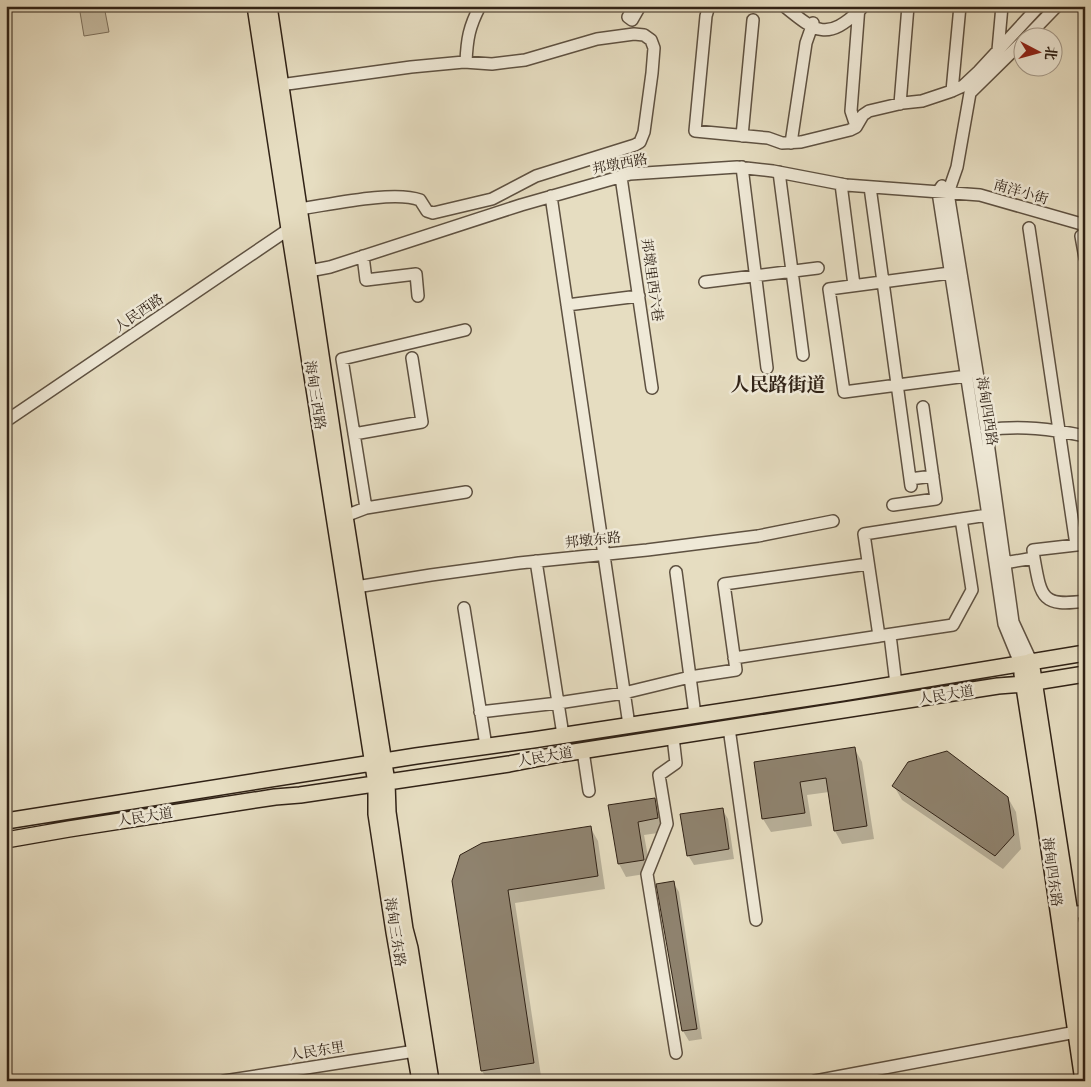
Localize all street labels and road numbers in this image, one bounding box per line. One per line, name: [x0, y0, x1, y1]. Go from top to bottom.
street label: 邦墩西路: [591, 149, 649, 179]
street label: 南洋小街: [991, 175, 1051, 209]
street label: 邦墩里西六巷: [637, 237, 667, 323]
street label: 人民西路: [110, 289, 168, 337]
street label: 海甸三西路: [300, 359, 330, 431]
street label: 海甸四西路: [972, 375, 1002, 447]
street label: 邦墩东路: [564, 528, 622, 552]
street label: 人民大道: [917, 681, 975, 709]
street label: 人民大道: [516, 743, 574, 771]
street label: 人民大道: [116, 803, 174, 831]
street label: 海甸四东路: [1038, 836, 1066, 908]
street label: 海甸三东路: [380, 896, 410, 968]
street label: 人民东里: [288, 1037, 346, 1065]

